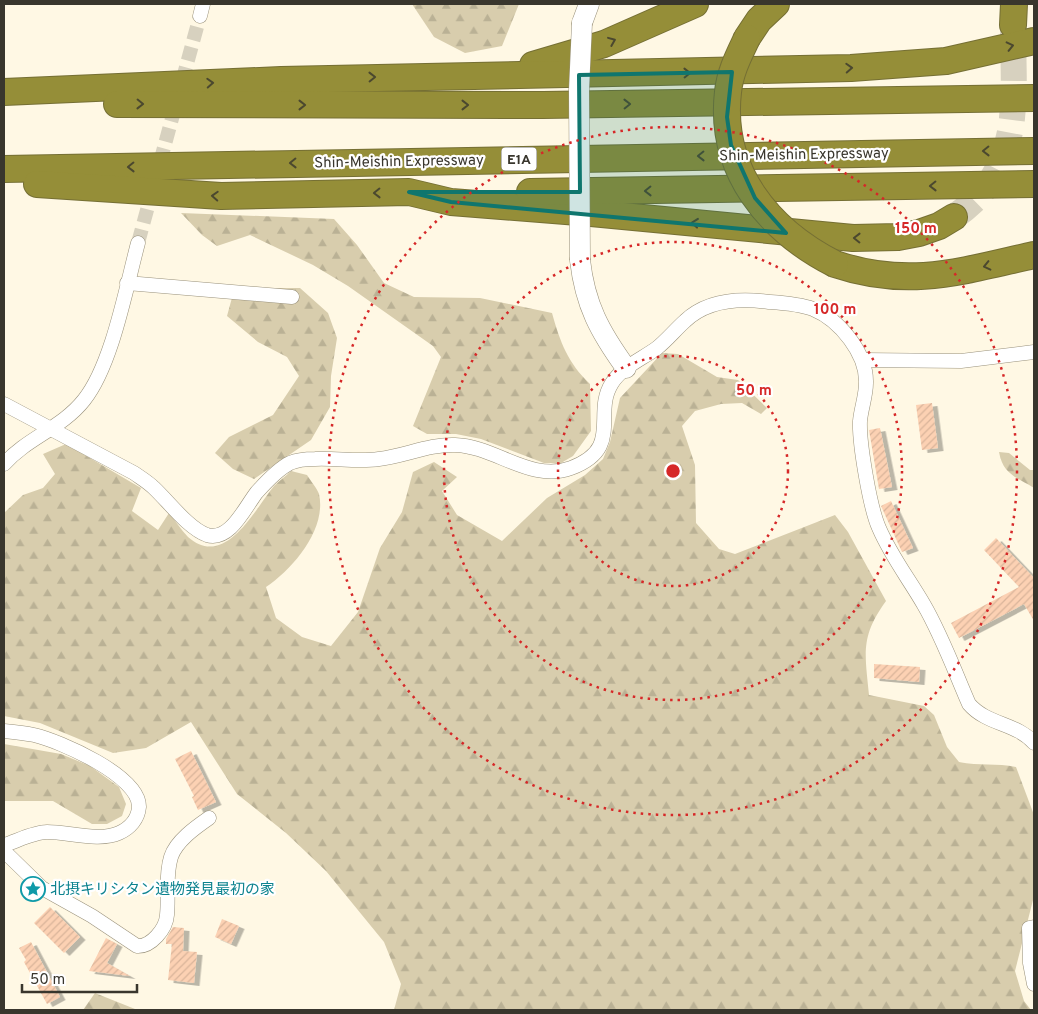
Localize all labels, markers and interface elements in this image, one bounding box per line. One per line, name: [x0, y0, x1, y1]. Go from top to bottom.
one-way arrow: [607, 37, 616, 47]
one-way arrow: [1005, 41, 1014, 52]
one-way arrow: [845, 62, 853, 73]
one-way arrow: [683, 68, 691, 78]
one-way arrow: [368, 72, 376, 83]
one-way arrow: [206, 78, 214, 88]
one-way arrow: [136, 99, 144, 109]
one-way arrow: [624, 99, 632, 109]
one-way arrow: [299, 100, 307, 110]
one-way arrow: [462, 100, 469, 110]
street label: Shin-Meishin Expressway: [719, 145, 889, 166]
one-way arrow: [981, 146, 989, 157]
road number: E1A: [502, 148, 536, 170]
one-way arrow: [696, 151, 704, 161]
street label: Shin-Meishin Expressway: [314, 152, 484, 173]
one-way arrow: [289, 158, 297, 169]
one-way arrow: [126, 162, 134, 172]
one-way arrow: [929, 181, 936, 191]
one-way arrow: [644, 186, 652, 196]
one-way arrow: [373, 188, 381, 198]
one-way arrow: [211, 190, 219, 201]
one-way arrow: [691, 218, 699, 229]
text: 150 m: [895, 220, 937, 239]
one-way arrow: [853, 233, 860, 243]
one-way arrow: [982, 260, 991, 270]
text: 100 m: [814, 301, 856, 320]
text: 50 m: [736, 382, 772, 401]
centre of rings: [664, 462, 682, 480]
place icon: 北摂キリシタン遺物発見最初の家: [20, 876, 46, 902]
place label: 北摂キリシタン遺物発見最初の家: [50, 880, 275, 900]
scale bar: [22, 962, 138, 994]
text: 50 m: [30, 971, 65, 990]

